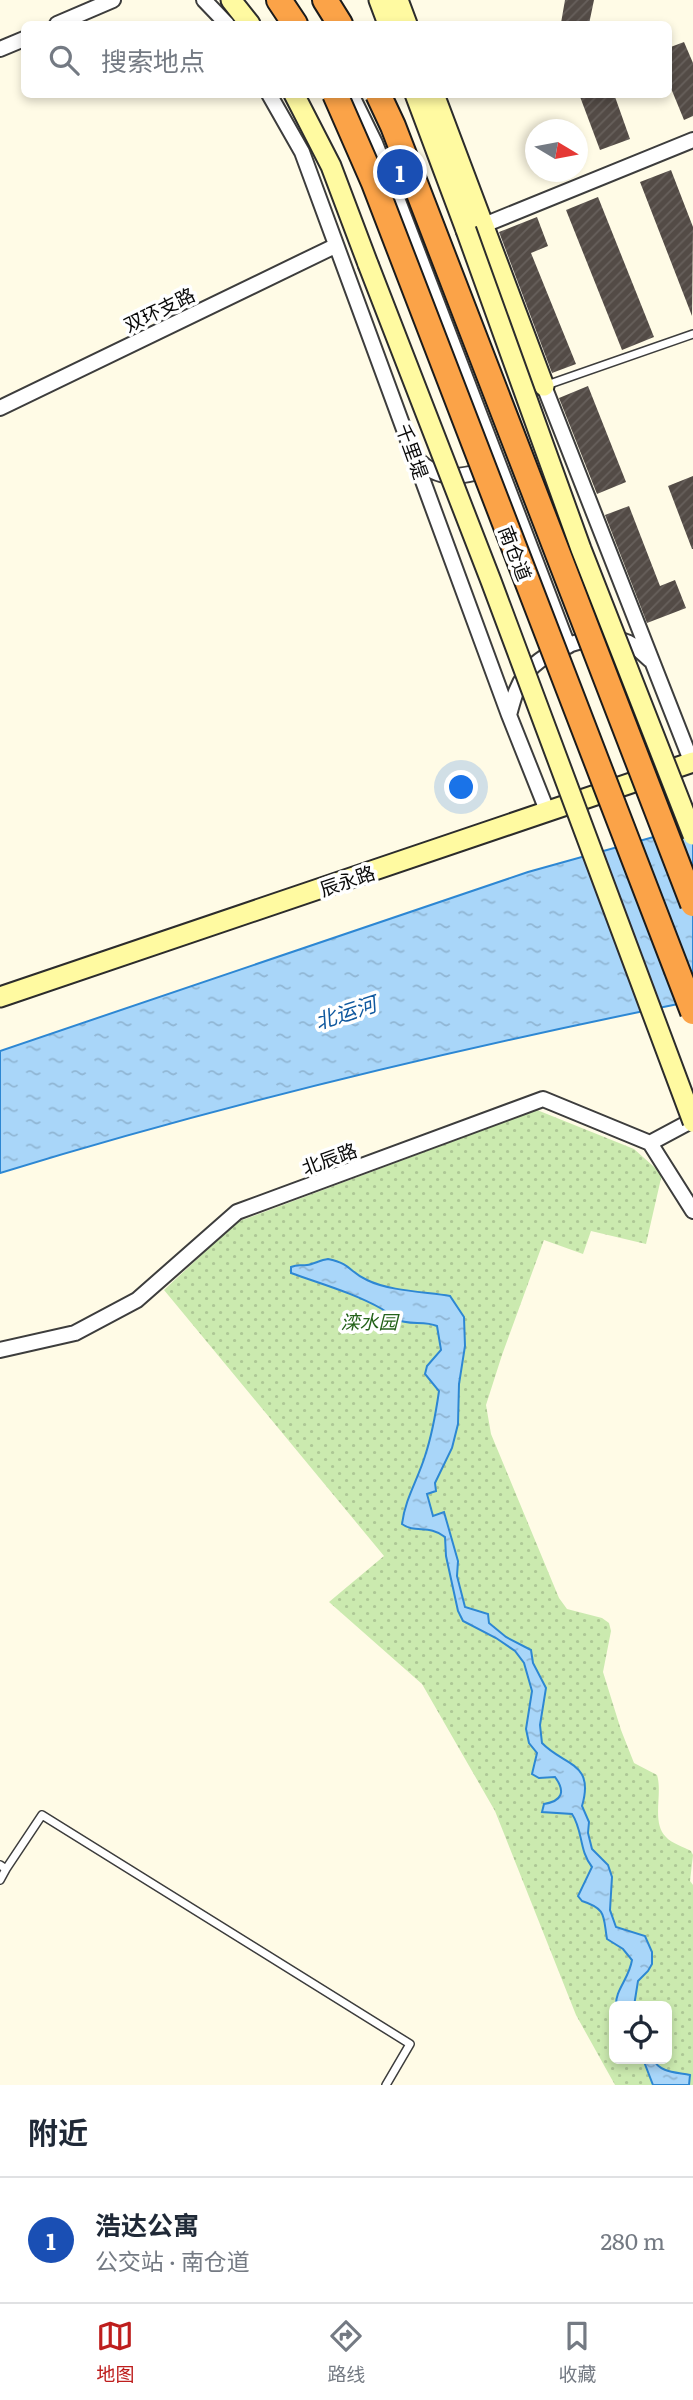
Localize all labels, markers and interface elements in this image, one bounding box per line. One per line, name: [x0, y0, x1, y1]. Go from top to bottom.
search box: [21, 21, 672, 98]
text: 搜索地点: [101, 40, 205, 79]
icon: search: [45, 41, 83, 79]
north arrow: [525, 119, 588, 182]
pin: 1: [377, 146, 423, 198]
street label: 双环支路: [119, 280, 199, 338]
street label: 千里堤: [390, 419, 436, 483]
street label: 南仓道: [493, 521, 539, 585]
your location: [444, 770, 478, 804]
street label: 辰永路: [315, 857, 379, 903]
water label: 北运河: [310, 985, 384, 1035]
street label: 北辰路: [297, 1135, 361, 1181]
park label: 滦水园: [340, 1307, 400, 1335]
map controls: [609, 2001, 672, 2064]
button: locate: [609, 2001, 672, 2064]
text: 附近: [28, 2109, 88, 2153]
text: 浩达公寓: [95, 2204, 199, 2243]
text: 1: [46, 2223, 56, 2257]
text: 280 m: [600, 2223, 665, 2257]
text: 公交站 · 南仓道: [95, 2243, 250, 2277]
tab: 地图: [96, 2317, 135, 2387]
tab: 路线: [327, 2317, 366, 2387]
tab: 收藏: [558, 2317, 597, 2387]

